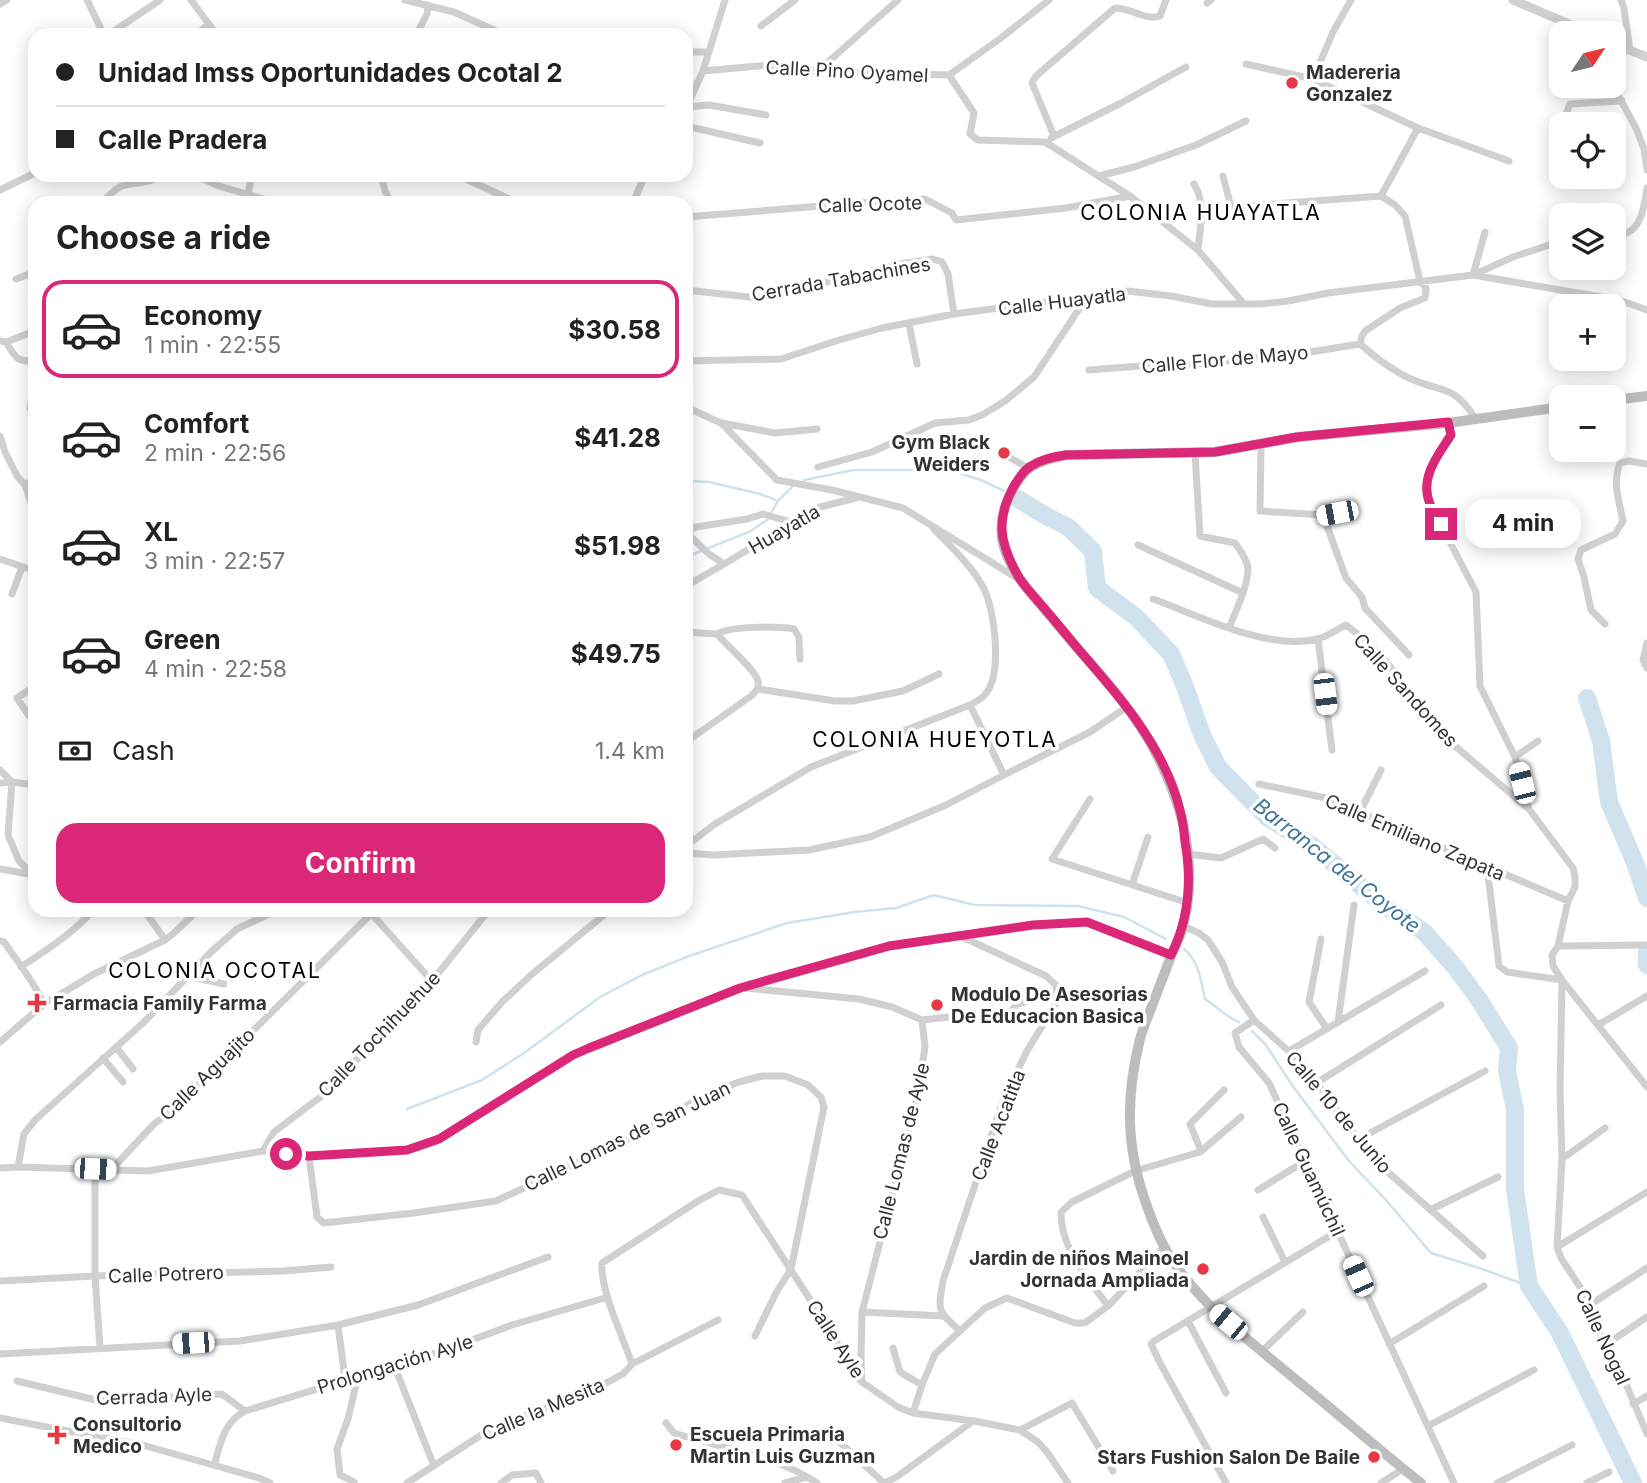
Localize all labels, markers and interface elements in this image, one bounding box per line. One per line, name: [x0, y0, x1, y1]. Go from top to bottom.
north arrow: [1549, 21, 1626, 98]
map controls: [1549, 21, 1626, 462]
street label: Calle Pino Oyamel: [765, 56, 929, 87]
text: Unidad Imss Oportunidades Ocotal 2: [98, 57, 563, 88]
place label: Madereria Gonzalez: [1306, 61, 1401, 106]
marker: Madereria Gonzalez: [1284, 75, 1300, 91]
button: locate: [1549, 112, 1626, 189]
text: Calle Pradera: [98, 124, 267, 155]
street label: Calle Ocote: [818, 191, 922, 218]
district label: COLONIA HUAYATLA: [1080, 200, 1322, 225]
button: layers: [1549, 203, 1626, 280]
text: Choose a ride: [56, 218, 271, 257]
street label: Cerrada Tabachines: [750, 252, 932, 307]
street label: Calle Huayatla: [997, 282, 1127, 321]
button: +: [1549, 294, 1626, 371]
icon: car: [60, 298, 123, 361]
text: Economy: [144, 300, 262, 331]
text: $30.58: [568, 314, 661, 345]
text: 1 min · 22:55: [144, 331, 281, 359]
street label: Calle Flor de Mayo: [1141, 341, 1309, 378]
button: −: [1549, 385, 1626, 462]
icon: car: [60, 406, 123, 469]
text: Comfort: [144, 408, 249, 439]
text: $41.28: [574, 422, 661, 453]
place label: Gym Black Weiders: [892, 431, 990, 476]
text: 2 min · 22:56: [144, 439, 286, 467]
marker: Gym Black Weiders: [996, 445, 1012, 461]
car: [1315, 499, 1360, 527]
street label: Huayatla: [745, 500, 824, 559]
callout: 4 min: [1466, 500, 1581, 548]
route end: [1425, 508, 1457, 540]
text: 4 min: [1492, 509, 1554, 537]
icon: car: [60, 514, 123, 577]
text: XL: [144, 516, 178, 547]
text: $51.98: [574, 530, 661, 561]
text: 3 min · 22:57: [144, 547, 285, 575]
icon: car: [60, 622, 123, 685]
text: Green: [144, 624, 221, 655]
street label: Calle Sandomes: [1349, 629, 1463, 752]
text: $49.75: [571, 638, 661, 669]
text: 4 min · 22:58: [144, 655, 287, 683]
car: [1313, 672, 1338, 716]
district label: COLONIA HUEYOTLA: [812, 727, 1058, 752]
icon: cash: [56, 732, 94, 770]
text: Cash: [112, 735, 175, 766]
text: 1.4 km: [595, 737, 665, 765]
car: [1507, 760, 1538, 806]
street label: Calle Emiliano Zapata: [1322, 789, 1508, 886]
water label: Barranca del Coyote: [1249, 793, 1426, 938]
button: Confirm: [56, 823, 665, 903]
district label: COLONIA OCOTAL: [108, 958, 322, 983]
street label: Calle Tochihuehue: [313, 967, 445, 1102]
place label: Modulo De Asesorias De Educacion Basica: [951, 983, 1148, 1028]
place label: Farmacia Family Farma: [53, 992, 267, 1015]
marker: Farmacia Family Farma: [27, 993, 47, 1013]
marker: Modulo De Asesorias De Educacion Basica: [929, 997, 945, 1013]
street label: Calle Aguajito: [155, 1023, 260, 1126]
street label: Calle 10 de Junio: [1281, 1046, 1396, 1178]
street label: Calle Lomas de Ayle: [868, 1060, 935, 1242]
street label: Calle Acatitla: [967, 1066, 1030, 1184]
street label: Calle Lomas de San Juan: [520, 1076, 734, 1196]
street label: Calle Guamúchil: [1267, 1098, 1350, 1240]
route start: [270, 1138, 302, 1170]
car: [74, 1158, 117, 1180]
place label: Jardin de niños Mainoel Jornada Ampliada: [969, 1247, 1189, 1292]
car: [1340, 1253, 1377, 1299]
street label: Calle Potrero: [108, 1261, 224, 1288]
marker: Jardin de niños Mainoel Jornada Ampliada: [1195, 1261, 1211, 1277]
street label: Calle Nogal: [1570, 1286, 1635, 1389]
street label: Calle Ayle: [802, 1296, 869, 1383]
car: [1206, 1300, 1251, 1344]
street label: Prolongación Ayle: [315, 1330, 476, 1399]
car: [172, 1331, 215, 1355]
street label: Calle la Mesita: [479, 1373, 608, 1446]
street label: Cerrada Ayle: [96, 1383, 212, 1410]
place label: Consultorio Medico: [73, 1413, 182, 1458]
place label: Escuela Primaria Martin Luis Guzman: [690, 1423, 875, 1468]
marker: Consultorio Medico: [47, 1425, 67, 1445]
marker: Escuela Primaria Martin Luis Guzman: [668, 1437, 684, 1453]
place label: Stars Fushion Salon De Baile: [1097, 1446, 1360, 1469]
marker: Stars Fushion Salon De Baile: [1366, 1449, 1382, 1465]

